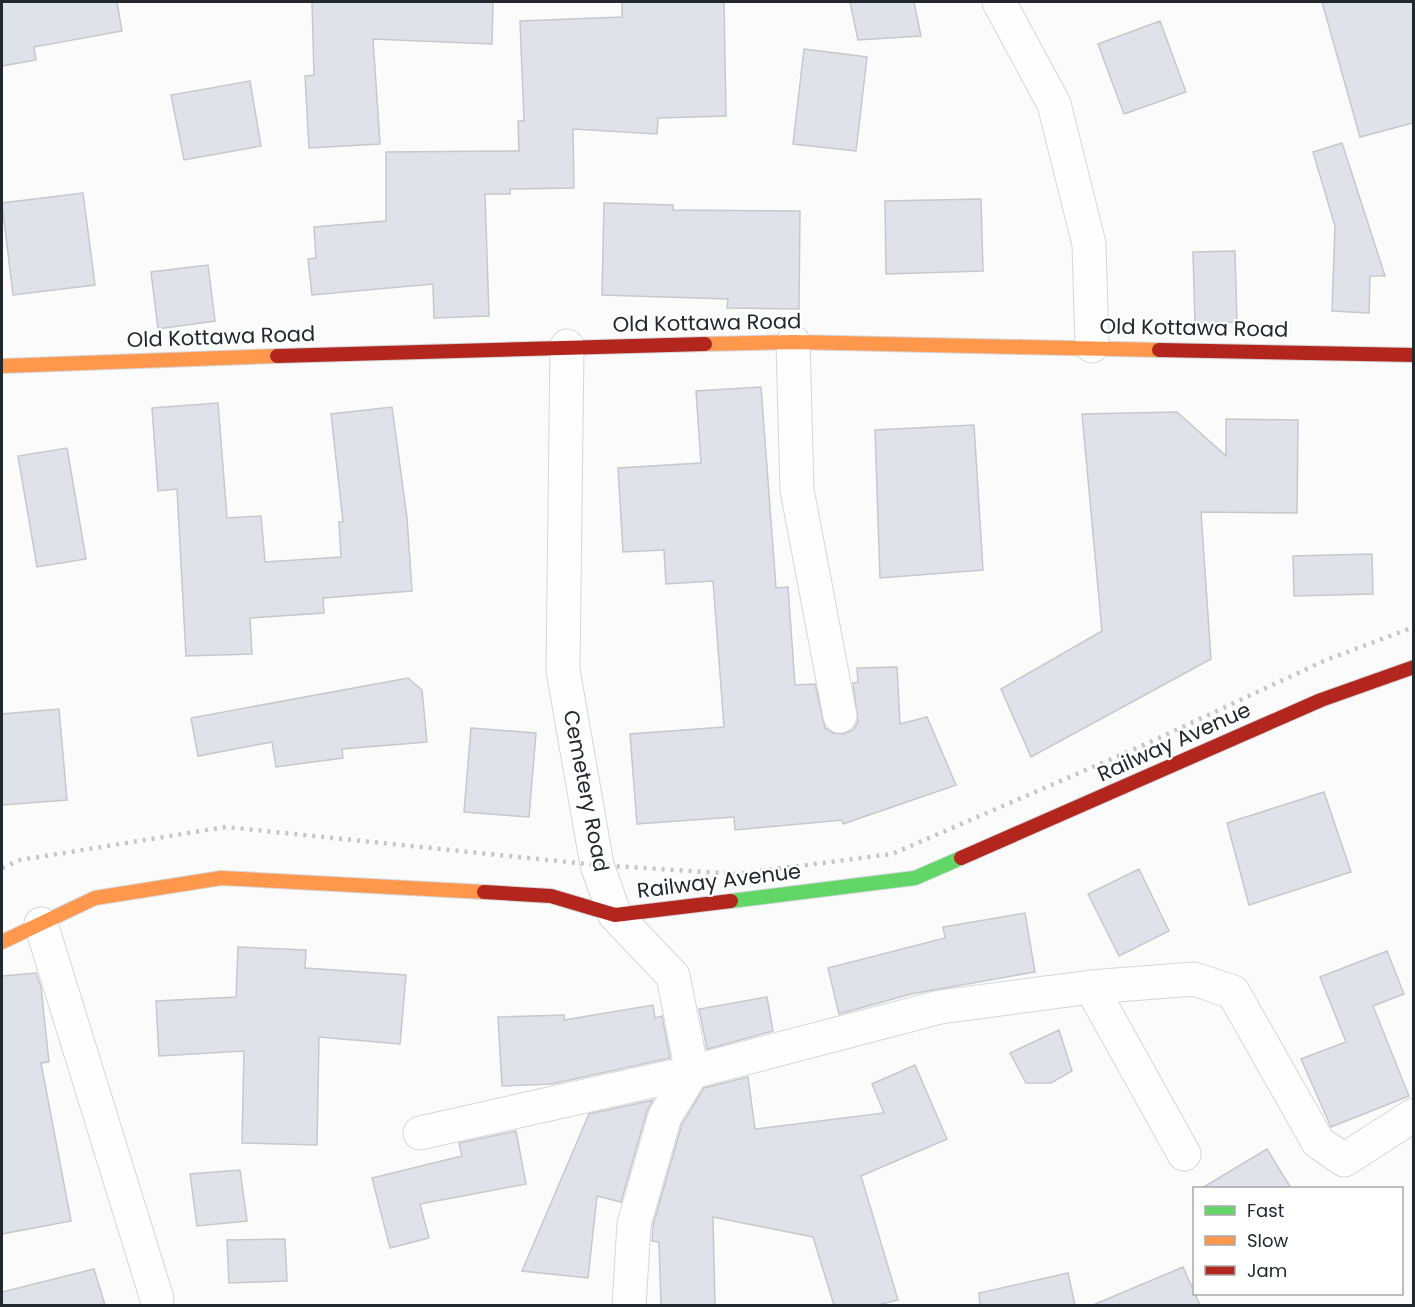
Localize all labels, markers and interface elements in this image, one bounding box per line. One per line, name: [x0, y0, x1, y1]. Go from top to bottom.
street label: Old Kottawa Road: [612, 306, 802, 339]
street label: Old Kottawa Road: [1099, 311, 1289, 344]
street label: Old Kottawa Road: [126, 319, 316, 354]
street label: Railway Avenue: [1093, 695, 1255, 788]
street label: Cemetery Road: [557, 707, 616, 874]
street label: Railway Avenue: [635, 856, 803, 905]
legend: [1193, 1187, 1403, 1295]
text: Fast: [1247, 1198, 1284, 1223]
text: Slow: [1247, 1228, 1289, 1253]
text: Jam: [1247, 1258, 1287, 1283]

